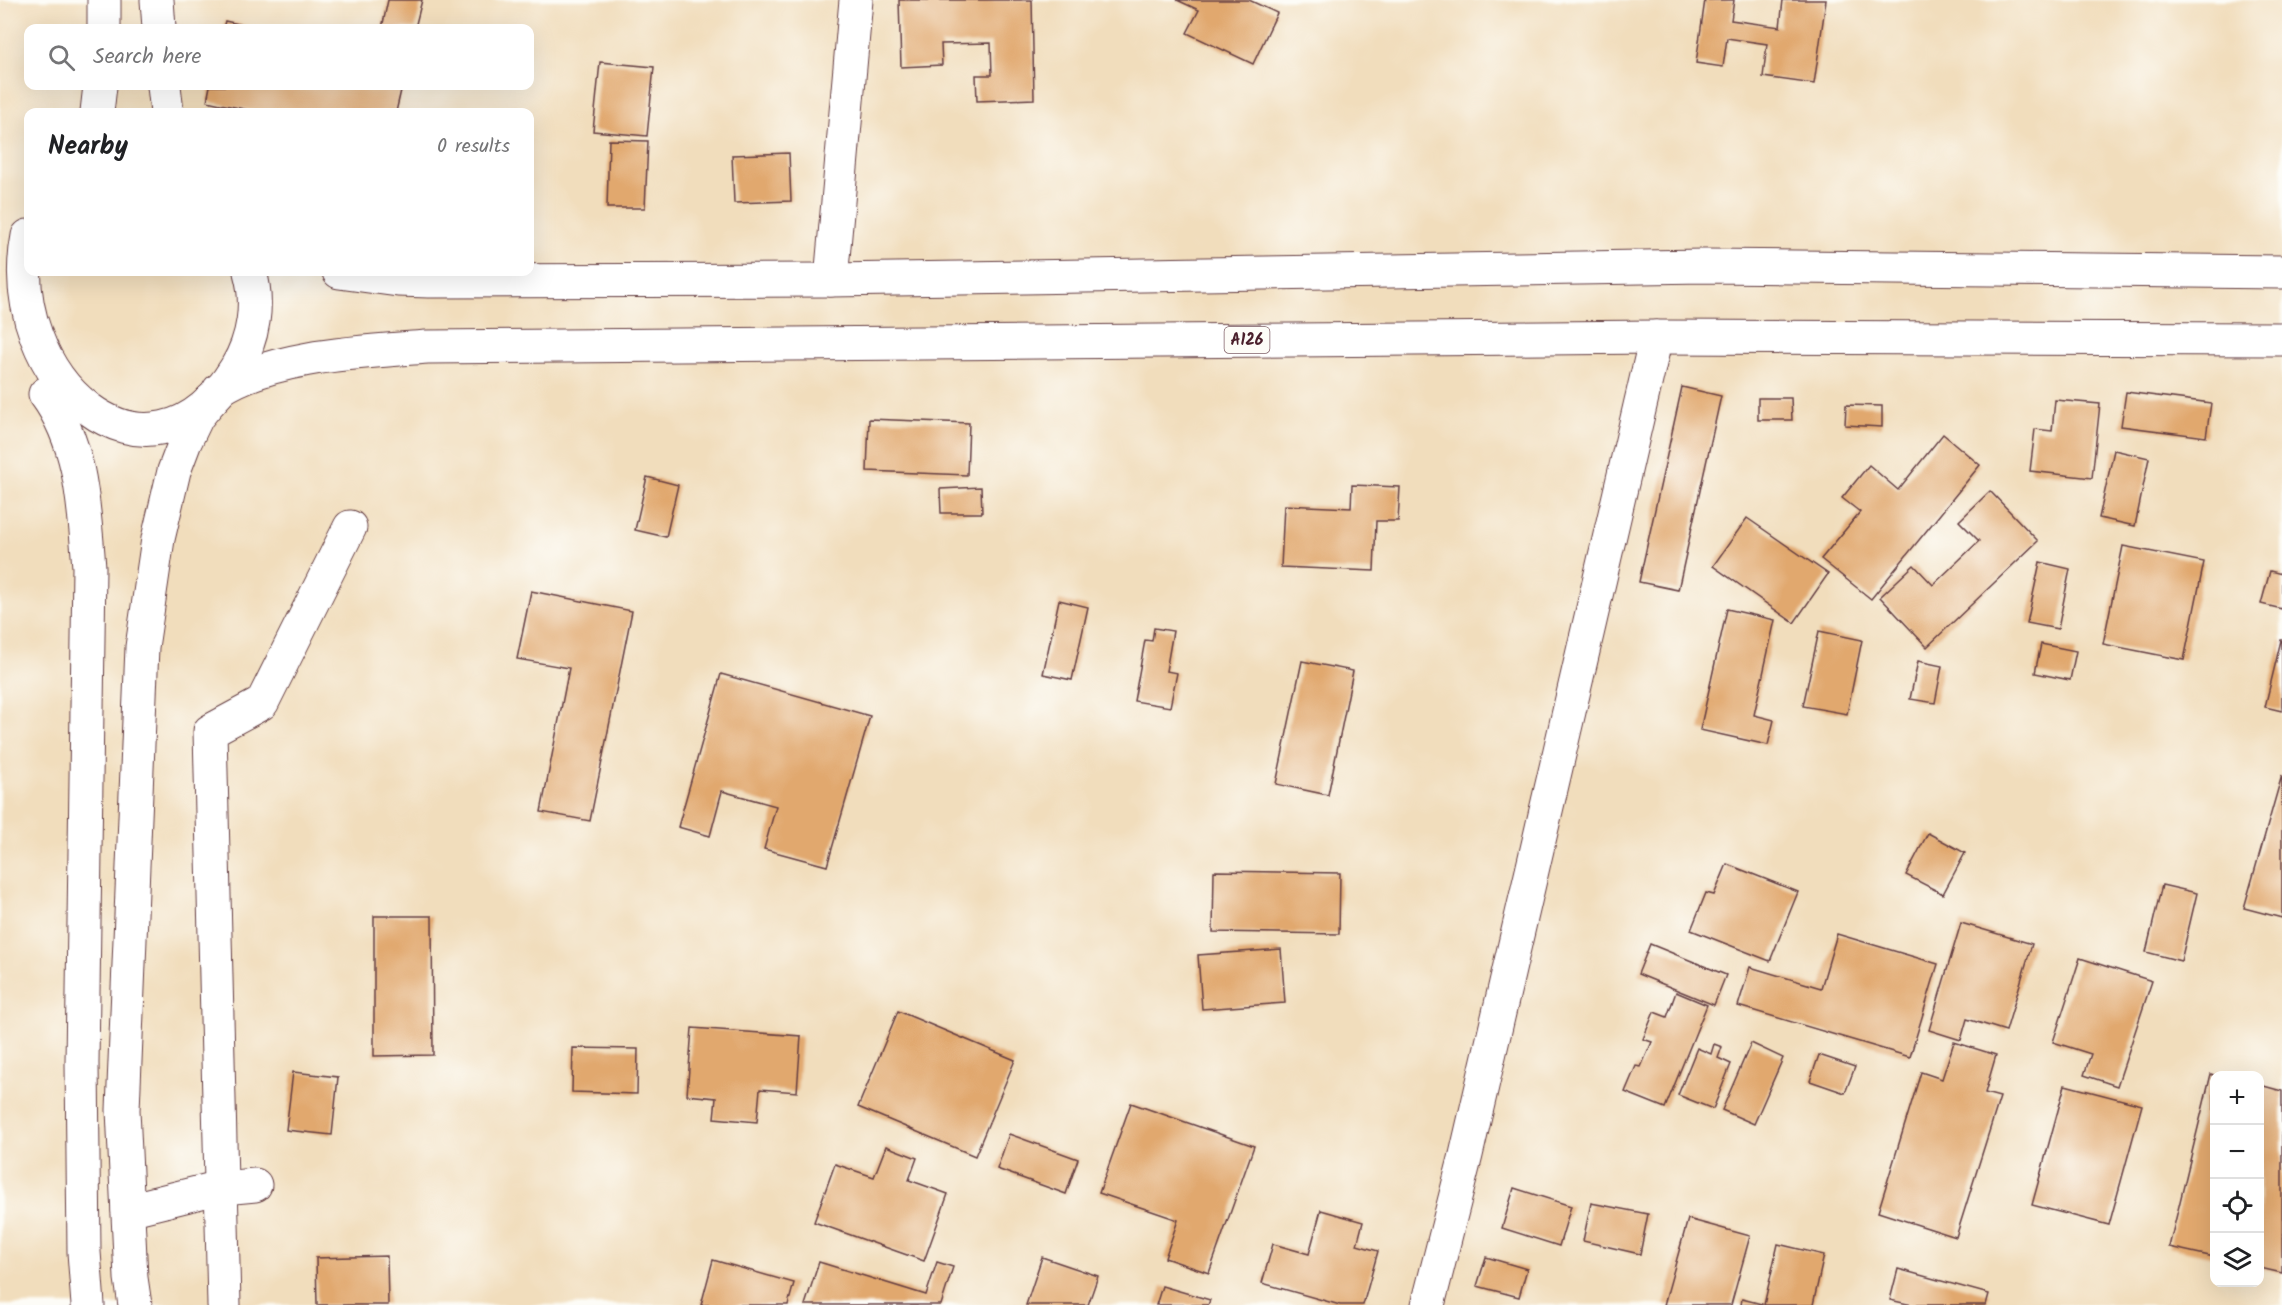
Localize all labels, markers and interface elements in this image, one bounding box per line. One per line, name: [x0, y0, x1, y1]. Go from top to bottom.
search box: [24, 24, 534, 90]
text: Search here: [93, 40, 201, 75]
icon: search: [45, 41, 78, 74]
text: Nearby: [48, 126, 128, 168]
text: 0 results: [437, 131, 510, 163]
road number: A126: [1224, 327, 1270, 353]
map controls: [2210, 1071, 2264, 1287]
button: +: [2210, 1071, 2264, 1125]
button: −: [2210, 1125, 2264, 1179]
button: locate: [2210, 1179, 2264, 1233]
button: layers: [2210, 1233, 2264, 1287]

